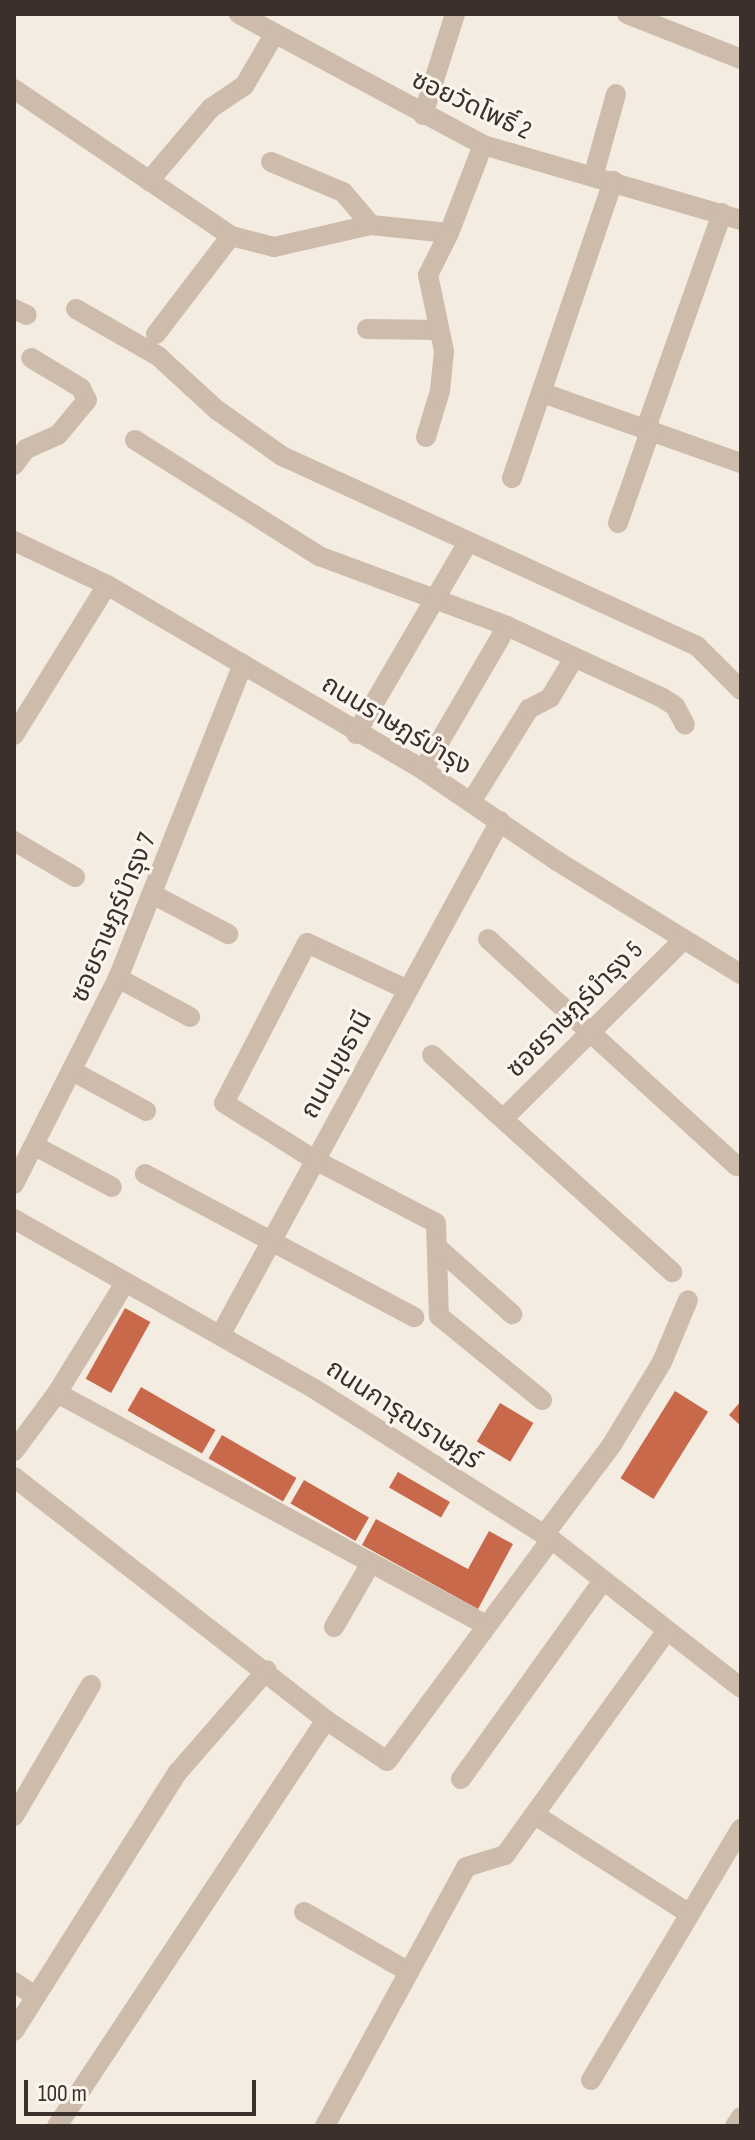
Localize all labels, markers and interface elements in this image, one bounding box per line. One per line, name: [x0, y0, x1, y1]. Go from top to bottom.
street label: ซอยวัดโพธิ์ 2: [406, 65, 536, 147]
street label: ถนนราษฎร์บำรุง: [316, 669, 476, 783]
street label: ซอยราษฎร์บำรุง 7: [64, 829, 164, 1007]
street label: ซอยราษฎร์บำรุง 5: [500, 935, 650, 1085]
street label: ถนนมุขธานี: [295, 1006, 379, 1124]
street label: ถนนการุณราษฏร์: [320, 1353, 486, 1477]
scale bar: [28, 2064, 260, 2114]
text: 100 m: [38, 2079, 87, 2108]

